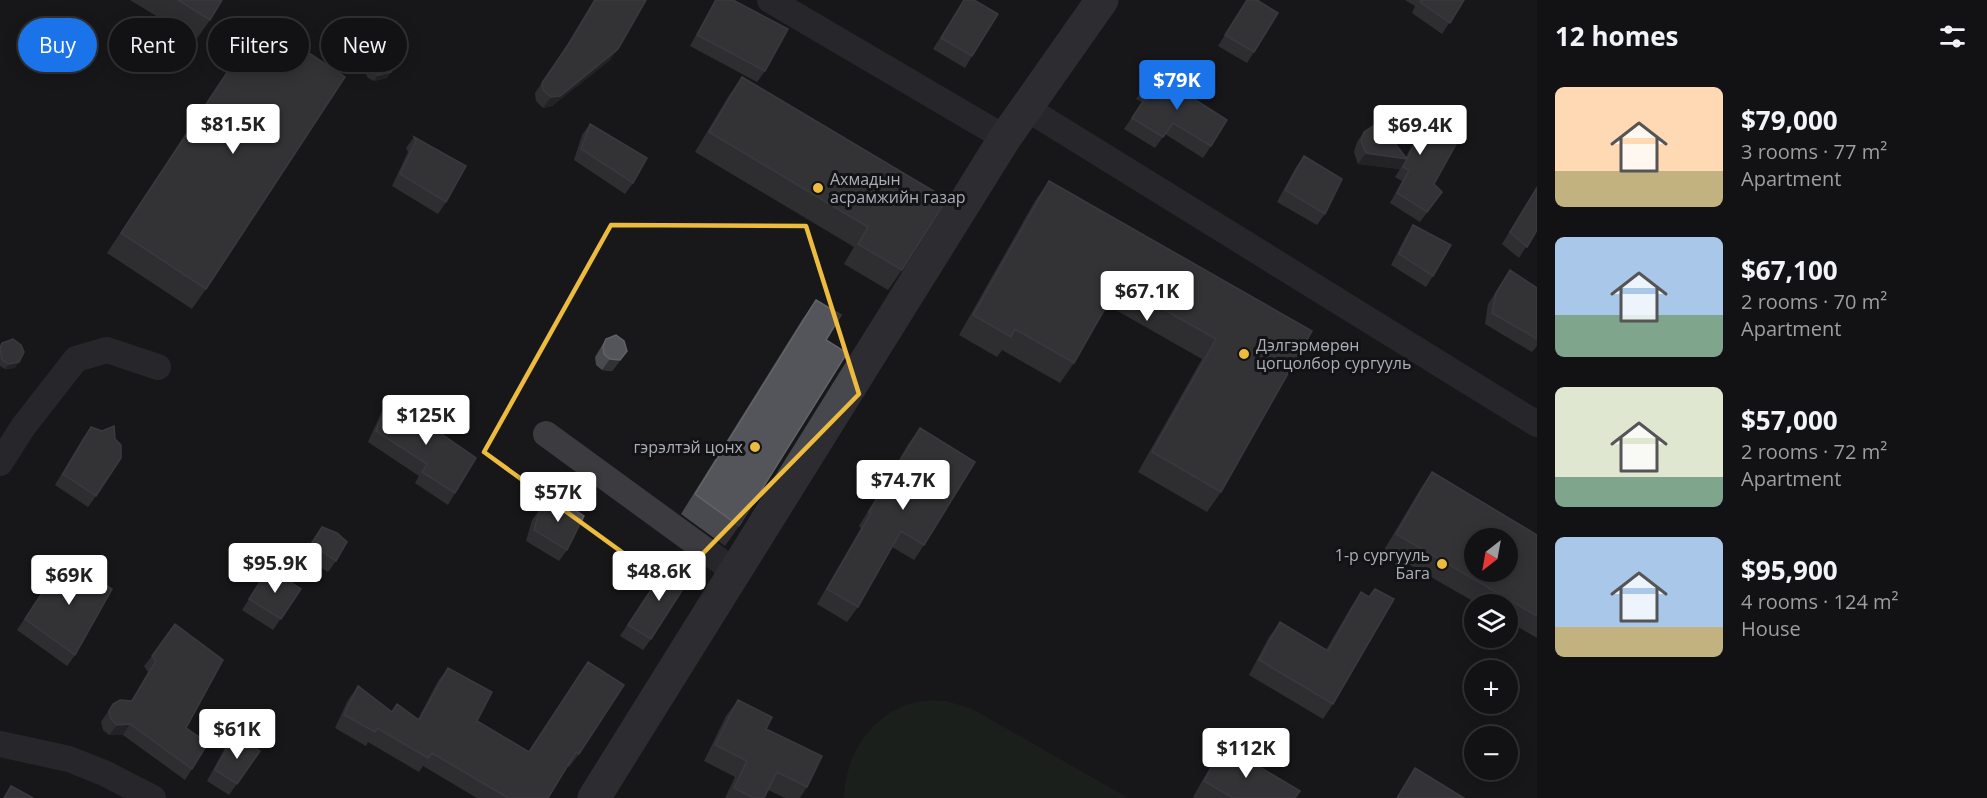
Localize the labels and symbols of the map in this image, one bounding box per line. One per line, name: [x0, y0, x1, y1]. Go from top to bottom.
pin: $79K: [1141, 60, 1213, 111]
pin: $81.5K: [184, 104, 282, 155]
pin: $69.4K: [1371, 105, 1469, 156]
place label: Ахмадын асрамжийн газар: [830, 168, 966, 208]
marker: Ахмадын асрамжийн газар: [811, 181, 825, 195]
pin: $67.1K: [1098, 271, 1196, 322]
place label: Дэлгэрмөрөн цогцолбор сургууль: [1256, 334, 1411, 374]
marker: Дэлгэрмөрөн цогцолбор сургууль: [1237, 347, 1251, 361]
pin: $125K: [384, 395, 468, 446]
place label: гэрэлтэй цонх: [633, 436, 744, 458]
marker: гэрэлтэй цонх: [748, 440, 762, 454]
pin: $74.7K: [854, 460, 952, 511]
pin: $57K: [522, 472, 594, 523]
north arrow: [1464, 528, 1518, 582]
pin: $95.9K: [226, 543, 324, 594]
place label: 1-р сургууль Бага: [1335, 544, 1430, 584]
pin: $48.6K: [610, 551, 708, 602]
pin: $69K: [33, 555, 105, 606]
marker: 1-р сургууль Бага: [1435, 557, 1449, 571]
pin: $61K: [201, 709, 273, 760]
pin: $112K: [1204, 728, 1288, 779]

